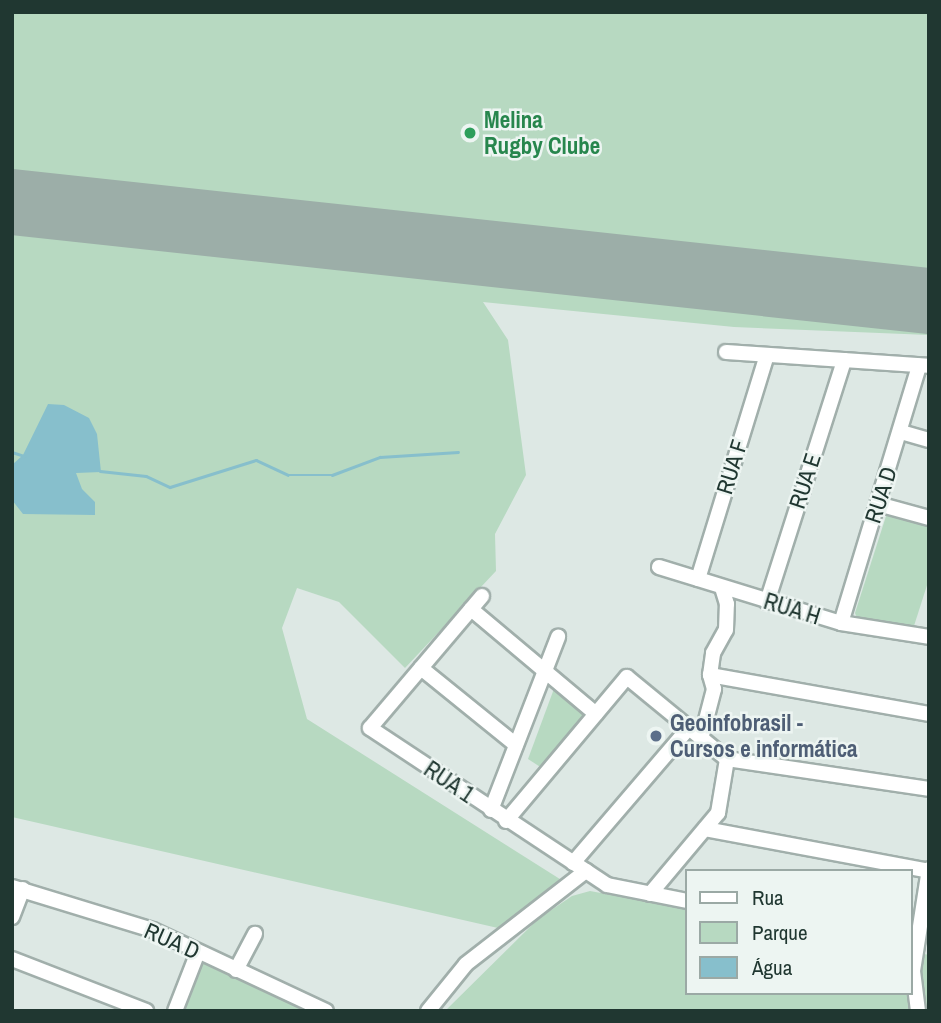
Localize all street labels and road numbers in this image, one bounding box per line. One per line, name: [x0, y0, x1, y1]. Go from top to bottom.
street label: RUA F: [711, 436, 753, 498]
street label: RUA E: [783, 449, 827, 513]
street label: RUA D: [859, 463, 903, 527]
street label: RUA H: [760, 587, 824, 631]
street label: RUA 1: [418, 755, 480, 809]
street label: RUA D: [140, 916, 204, 966]

